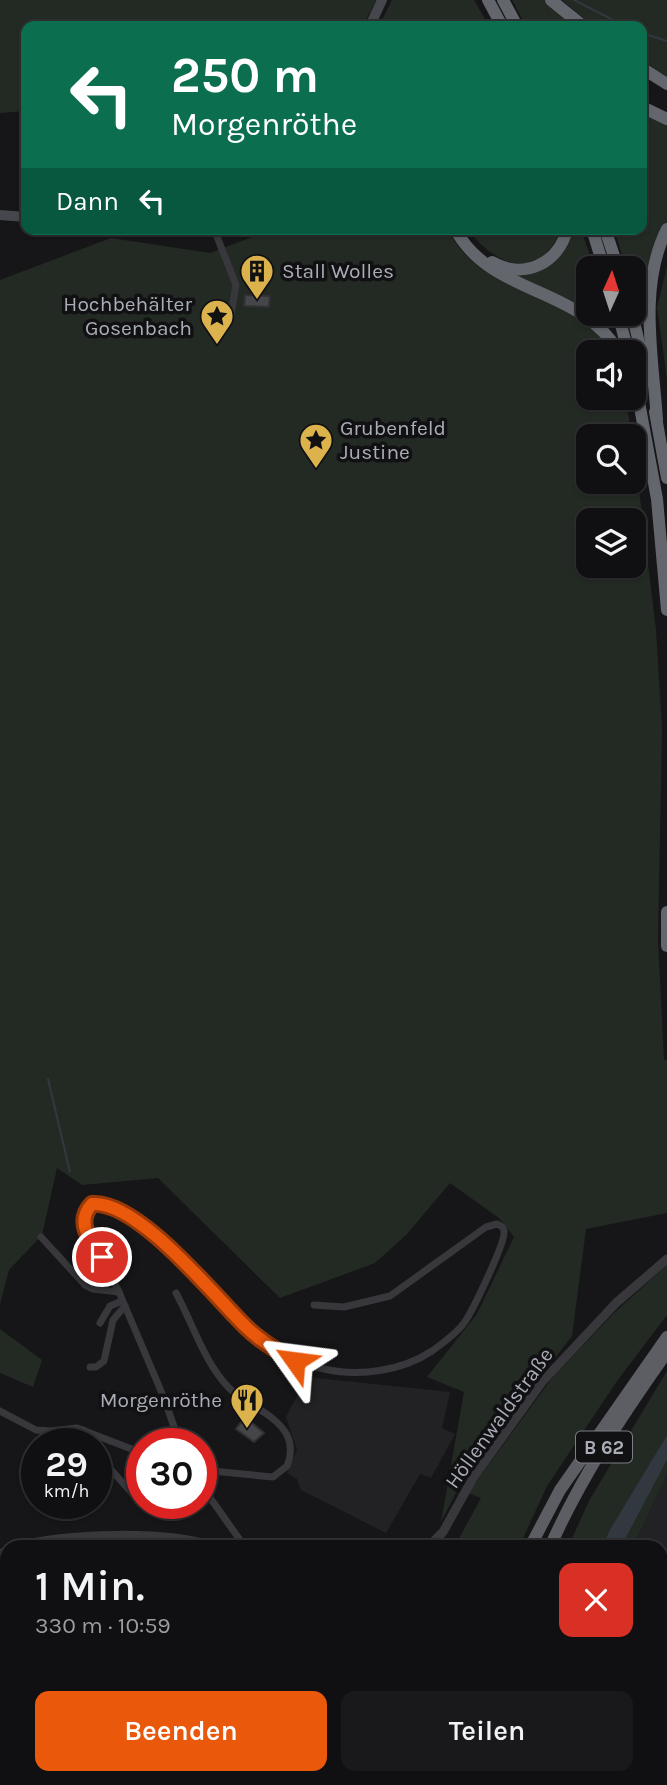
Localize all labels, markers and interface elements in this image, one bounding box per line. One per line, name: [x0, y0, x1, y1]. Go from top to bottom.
text: 250 m: [171, 47, 319, 104]
icon: left: [56, 49, 147, 140]
text: Morgenröthe: [171, 106, 357, 143]
icon: left: [133, 182, 171, 220]
text: Dann: [56, 186, 119, 217]
building icon: Stall Wolles: [238, 252, 276, 301]
north arrow: [576, 256, 646, 326]
map controls: [576, 256, 646, 578]
place label: Stall Wolles: [282, 259, 394, 283]
place label: Hochbehälter Gosenbach: [63, 292, 192, 340]
place icon: Hochbehälter Gosenbach: [198, 297, 236, 346]
button: sound: [576, 340, 646, 410]
place label: Grubenfeld Justine: [340, 416, 446, 464]
place icon: Grubenfeld Justine: [297, 421, 335, 470]
button: search: [576, 424, 646, 494]
button: layers: [576, 508, 646, 578]
pin: [72, 1227, 132, 1287]
icon: arrive: [83, 1238, 121, 1276]
position arrow: [258, 1324, 332, 1398]
street label: Höllenwaldstraße: [440, 1343, 558, 1493]
restaurant icon: Morgenröthe: [228, 1381, 266, 1430]
place label: Morgenröthe: [100, 1388, 222, 1412]
speed limit sign: 30: [126, 1428, 217, 1519]
road number: B 62: [576, 1432, 632, 1462]
text: 29: [45, 1444, 88, 1485]
text: km/h: [44, 1480, 89, 1502]
text: 1 Min.: [35, 1561, 145, 1611]
button: close: [559, 1563, 633, 1637]
text: 330 m · 10:59: [35, 1612, 171, 1639]
button: Beenden: [35, 1691, 327, 1771]
button: Teilen: [341, 1691, 633, 1771]

